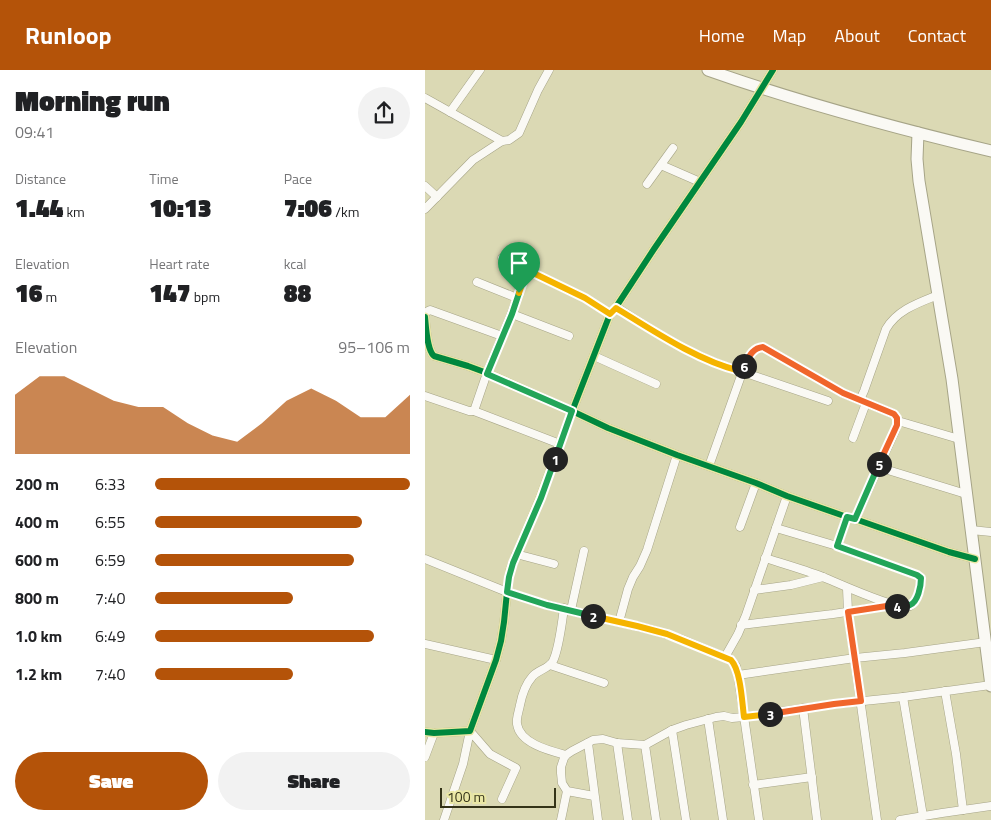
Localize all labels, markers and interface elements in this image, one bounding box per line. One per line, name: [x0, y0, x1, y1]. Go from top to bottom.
text: Runloop: [25, 17, 112, 53]
text: Home: [699, 22, 745, 49]
text: Map: [773, 22, 806, 49]
text: About: [834, 22, 880, 49]
text: Contact: [908, 22, 966, 49]
text: Morning run: [15, 79, 170, 122]
button: share: [358, 87, 410, 139]
text: 09:41: [15, 120, 54, 144]
text: Distance: [15, 168, 66, 189]
text: Time: [149, 168, 179, 189]
text: Pace: [284, 168, 312, 189]
text: 1.44: [15, 189, 63, 227]
text: 10:13: [149, 189, 212, 227]
text: 7:06: [284, 189, 332, 227]
text: km: [63, 201, 85, 222]
text: /km: [332, 201, 359, 222]
pin: [498, 242, 540, 293]
icon: arrive: [505, 249, 533, 277]
text: Elevation: [15, 253, 69, 274]
text: Heart rate: [149, 253, 209, 274]
text: kcal: [284, 253, 307, 274]
text: 16: [15, 274, 43, 312]
text: 147: [149, 274, 191, 312]
text: 88: [284, 274, 311, 312]
text: m: [43, 286, 57, 307]
text: bpm: [191, 286, 220, 307]
text: Elevation: [15, 335, 77, 359]
text: 95–106 m: [338, 335, 410, 359]
pin: 6: [731, 354, 757, 378]
text: 6: [741, 356, 748, 377]
pin: 1: [543, 446, 567, 472]
text: 1: [552, 449, 559, 470]
pin: 5: [867, 452, 891, 476]
text: 5: [876, 454, 883, 475]
text: 200 m: [15, 472, 59, 496]
text: 6:33: [95, 472, 125, 496]
text: 400 m: [15, 510, 59, 534]
text: 6:55: [95, 510, 125, 534]
text: 600 m: [15, 548, 59, 572]
text: 6:59: [95, 548, 125, 572]
text: 800 m: [15, 586, 59, 610]
text: 7:40: [95, 586, 125, 610]
pin: 4: [885, 594, 909, 618]
text: 4: [894, 596, 901, 617]
pin: 2: [581, 604, 605, 628]
text: 2: [590, 606, 597, 627]
text: 1.0 km: [15, 624, 62, 648]
text: 6:49: [95, 624, 125, 648]
text: 1.2 km: [15, 662, 62, 686]
text: 7:40: [95, 662, 125, 686]
pin: 3: [757, 702, 783, 726]
text: 3: [767, 704, 774, 725]
button: Save: [15, 752, 208, 810]
button: Share: [218, 752, 410, 810]
scale bar: [440, 785, 556, 808]
text: 100 m: [447, 786, 485, 807]

